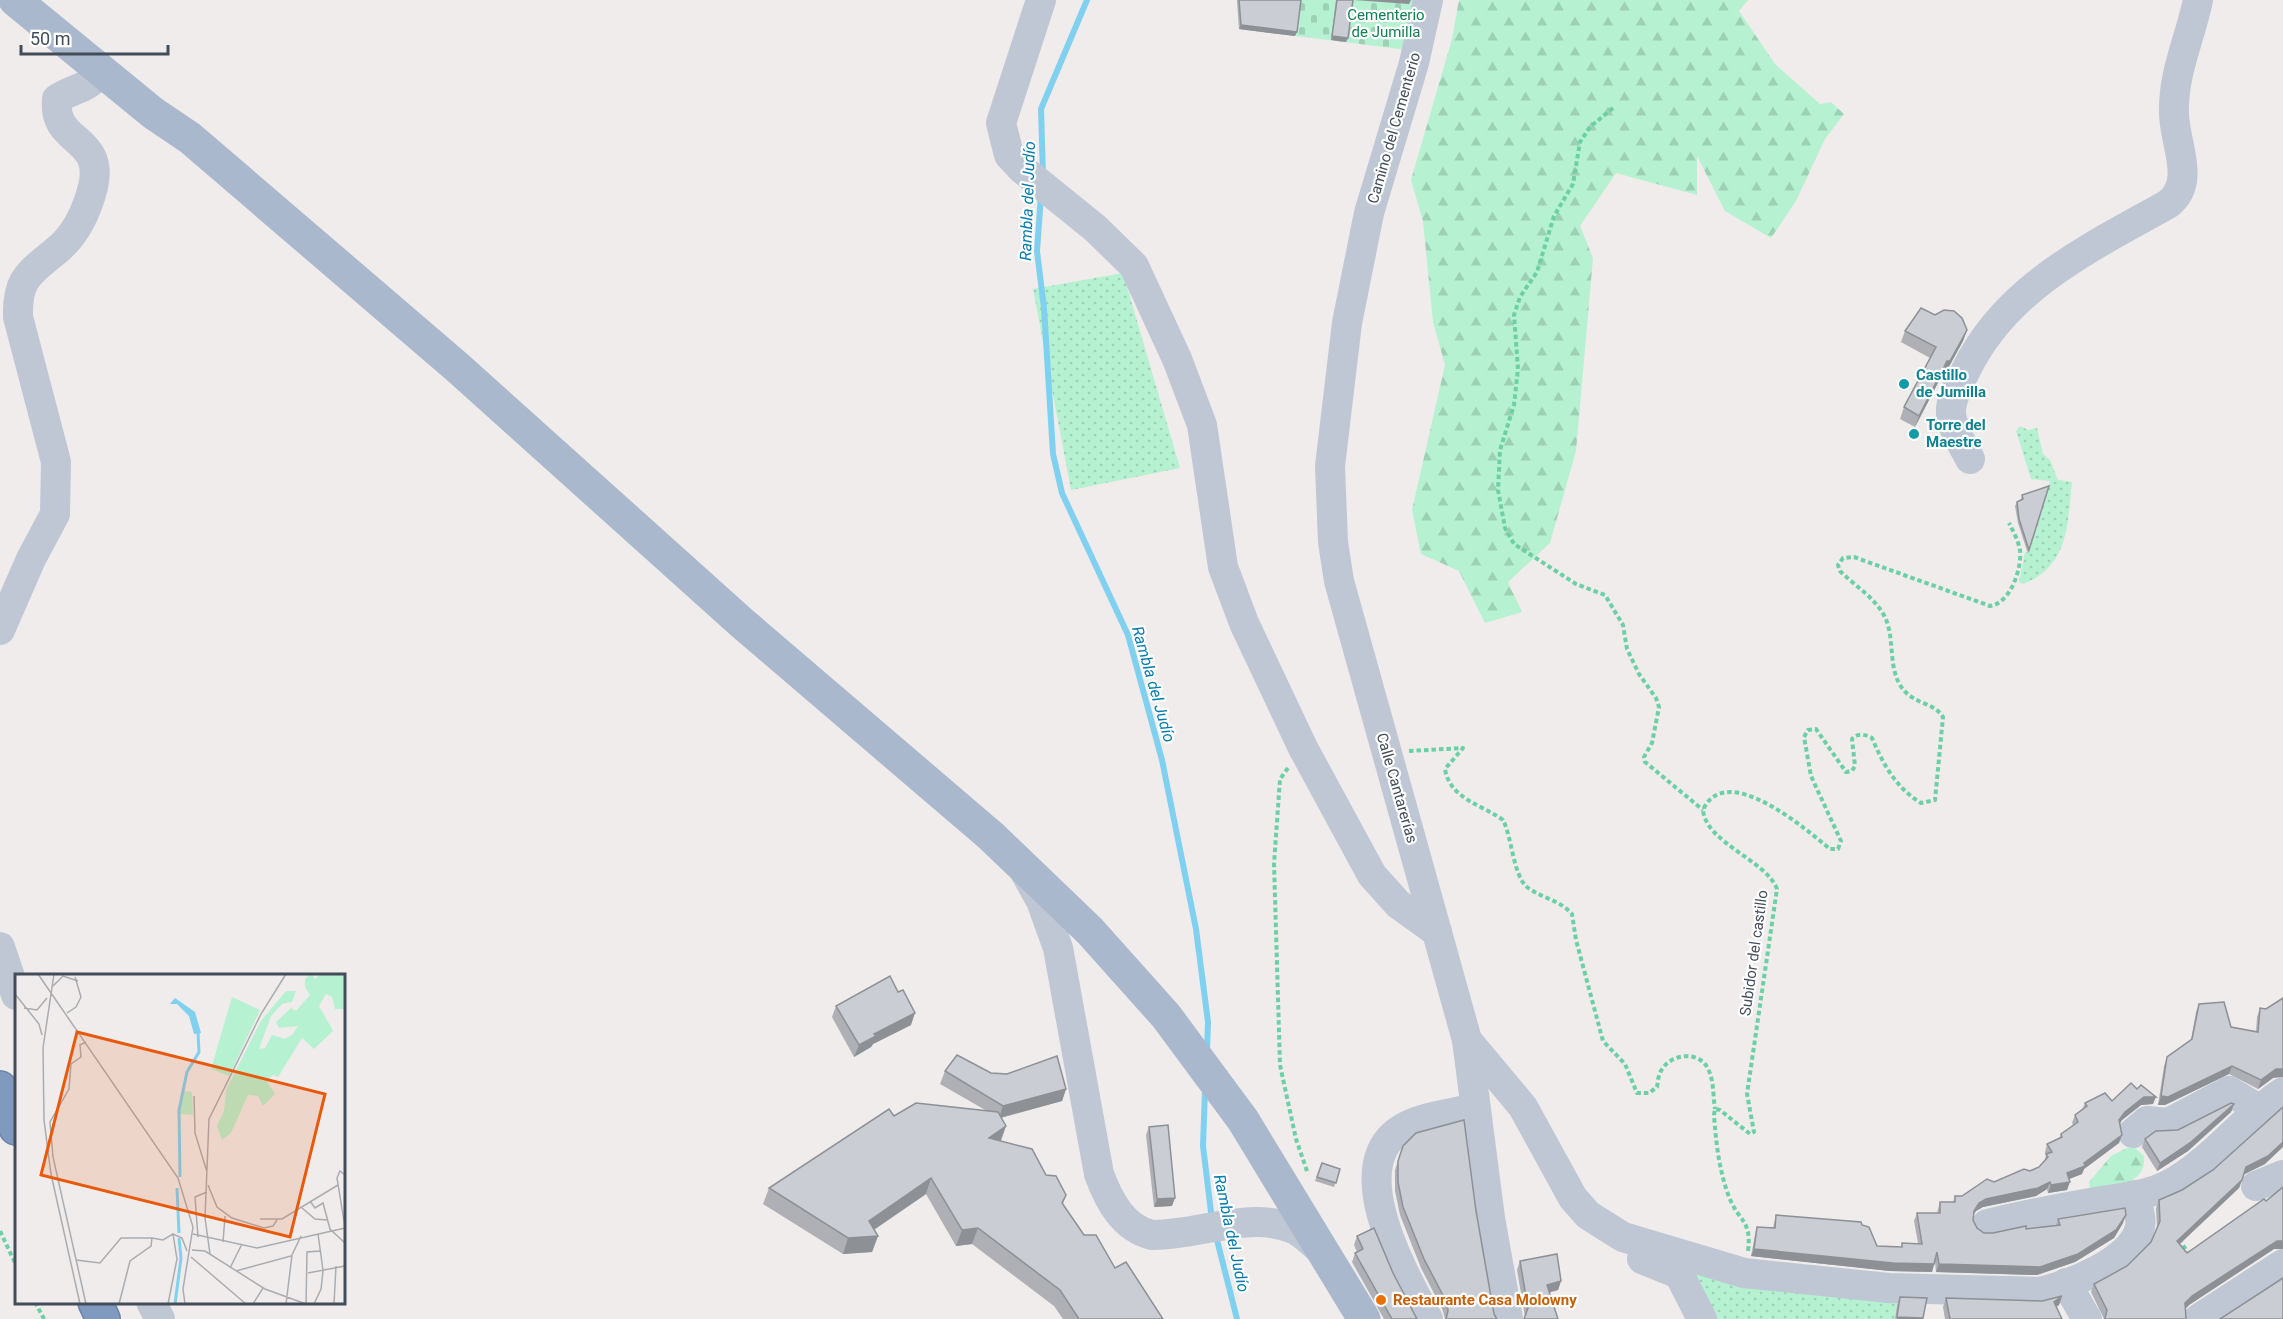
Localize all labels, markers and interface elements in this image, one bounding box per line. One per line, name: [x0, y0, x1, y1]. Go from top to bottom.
park label: Cementerio de Jumilla: [1347, 6, 1425, 41]
scale bar: [21, 18, 168, 56]
text: 50 m: [30, 28, 70, 49]
street label: Camino del Cementerio: [1364, 50, 1424, 206]
water label: Rambla del Judío: [1016, 141, 1039, 261]
place label: Castillo de Jumilla: [1916, 366, 1986, 401]
marker: Castillo de Jumilla: [1897, 377, 1911, 391]
place label: Torre del Maestre: [1926, 416, 1986, 451]
marker: Torre del Maestre: [1907, 427, 1921, 441]
water label: Rambla del Judío: [1128, 624, 1179, 744]
street label: Calle Cantarerías: [1373, 731, 1421, 845]
street label: Subidor del castillo: [1736, 889, 1772, 1017]
inset map: [15, 974, 345, 1304]
water label: Rambla del Judío: [1210, 1173, 1253, 1294]
place label: Restaurante Casa Molowny: [1393, 1291, 1577, 1309]
marker: Restaurante Casa Molowny: [1374, 1293, 1388, 1307]

